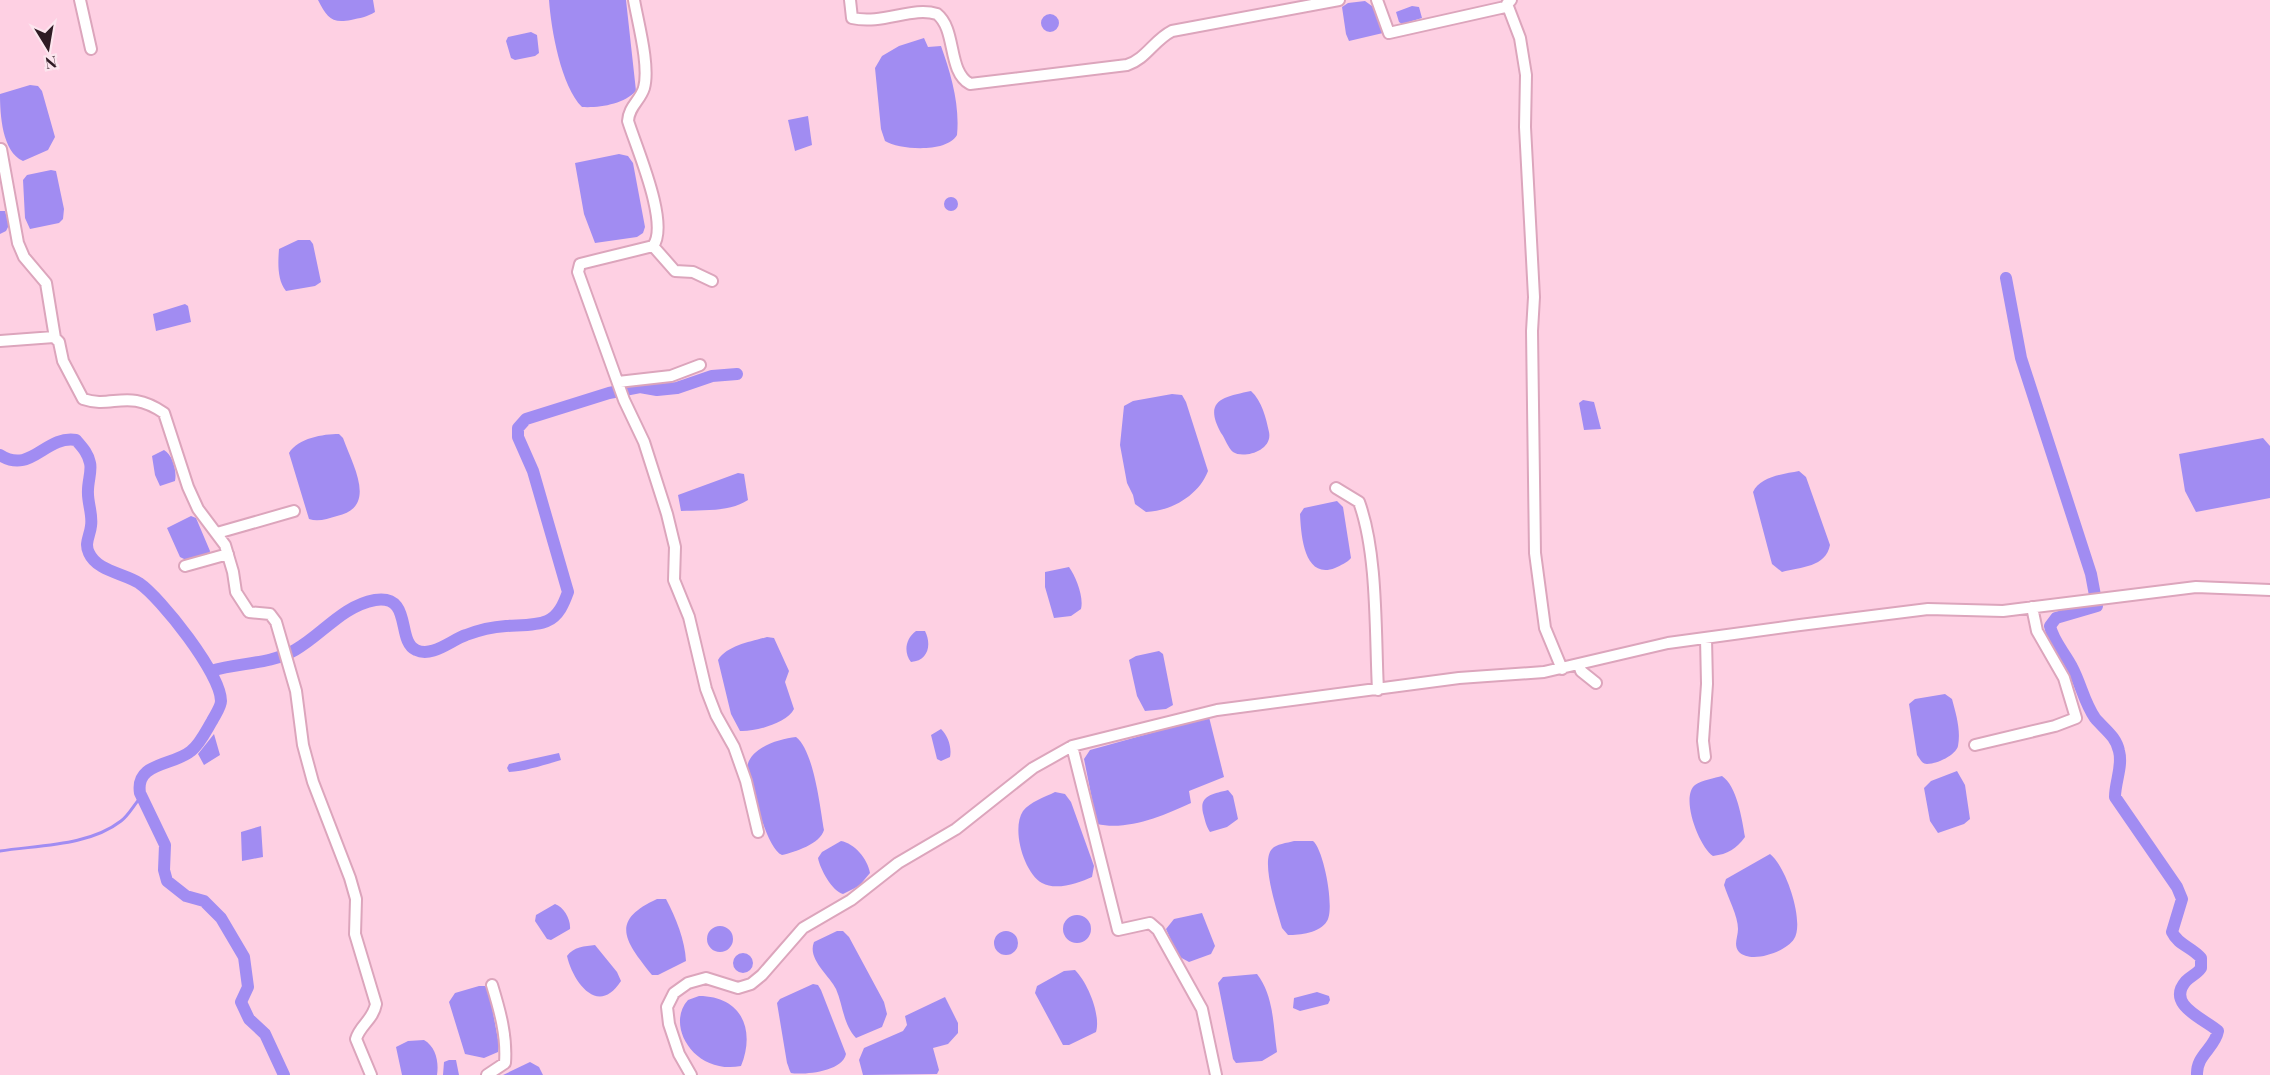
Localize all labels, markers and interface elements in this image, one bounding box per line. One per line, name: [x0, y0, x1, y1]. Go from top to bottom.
north arrow: [18, 18, 78, 78]
text: N: [43, 52, 59, 75]

